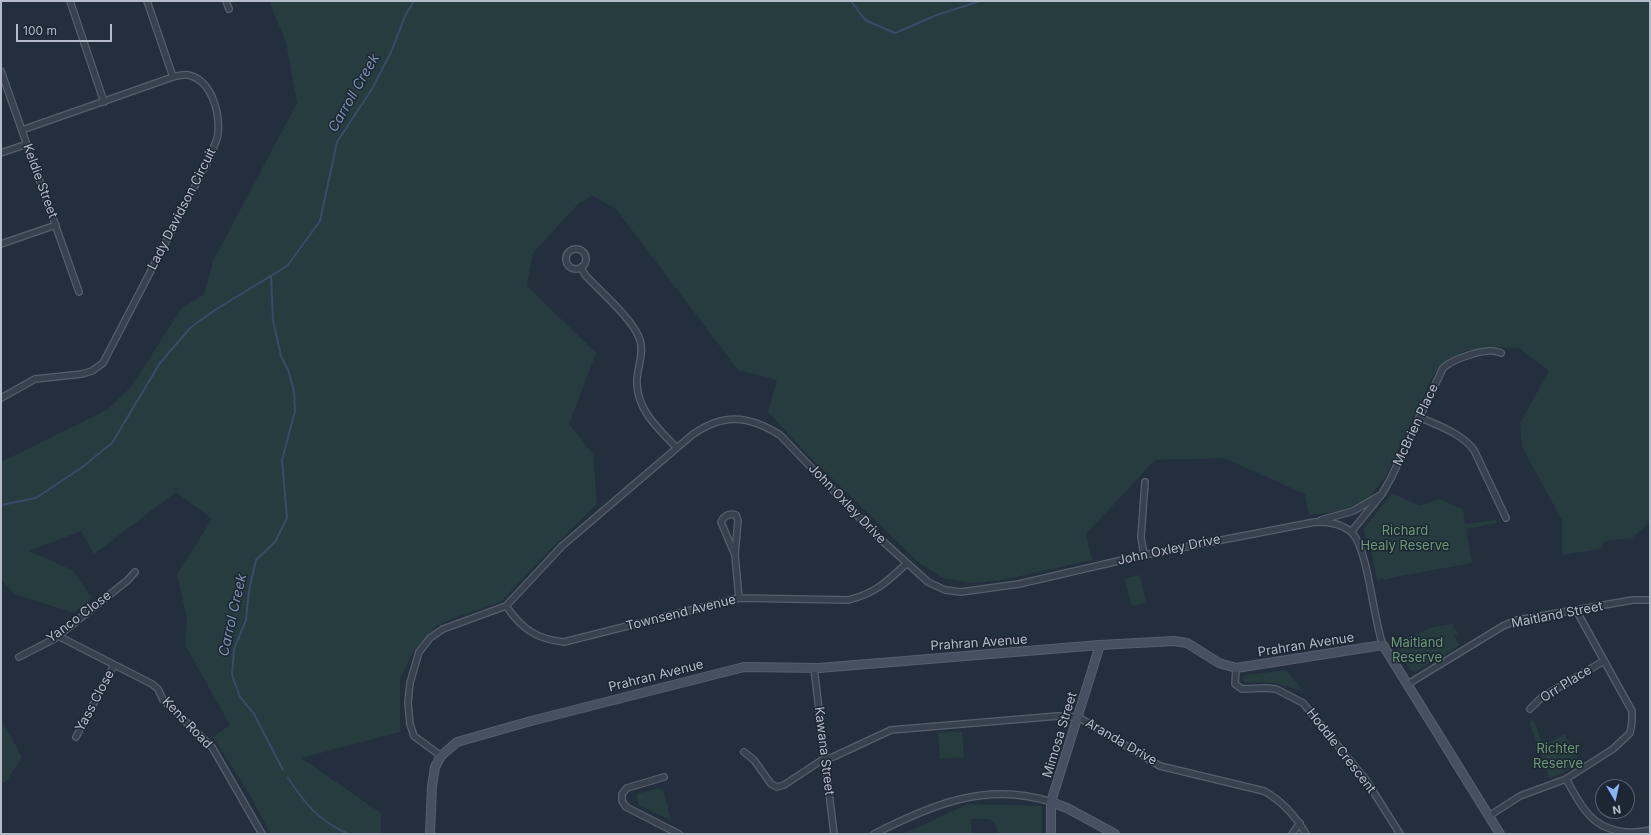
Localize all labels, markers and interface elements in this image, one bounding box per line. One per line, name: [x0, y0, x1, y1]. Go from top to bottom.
scale bar: [18, 16, 114, 42]
text: 100 m: [23, 23, 57, 38]
water label: Carroll Creek: [325, 51, 383, 135]
street label: Keldie Street: [19, 142, 61, 220]
street label: Lady Davidson Circuit: [145, 146, 219, 272]
street label: McBrien Place: [1390, 382, 1442, 468]
street label: John Oxley Drive: [805, 461, 889, 547]
park label: Richard Healy Reserve: [1361, 523, 1449, 554]
street label: John Oxley Drive: [1116, 531, 1222, 569]
water label: Carrol Creek: [215, 572, 251, 658]
street label: Yanco Close: [44, 588, 114, 646]
street label: Townsend Avenue: [624, 592, 738, 634]
street label: Maitland Street: [1510, 598, 1604, 632]
street label: Prahran Avenue: [1257, 630, 1355, 660]
street label: Prahran Avenue: [930, 632, 1028, 654]
park label: Maitland Reserve: [1391, 635, 1443, 666]
street label: Prahran Avenue: [607, 657, 705, 695]
street label: Orr Place: [1538, 662, 1594, 706]
street label: Yass Close: [72, 668, 118, 734]
street label: Mimosa Street: [1040, 690, 1080, 780]
street label: Kens Road: [159, 694, 215, 752]
street label: Hoddle Crescent: [1303, 705, 1379, 797]
street label: Kawana Street: [811, 706, 837, 796]
street label: Aranda Drive: [1082, 715, 1160, 769]
park label: Richter Reserve: [1533, 741, 1583, 772]
north arrow: [1595, 779, 1635, 819]
text: N: [1611, 802, 1622, 817]

